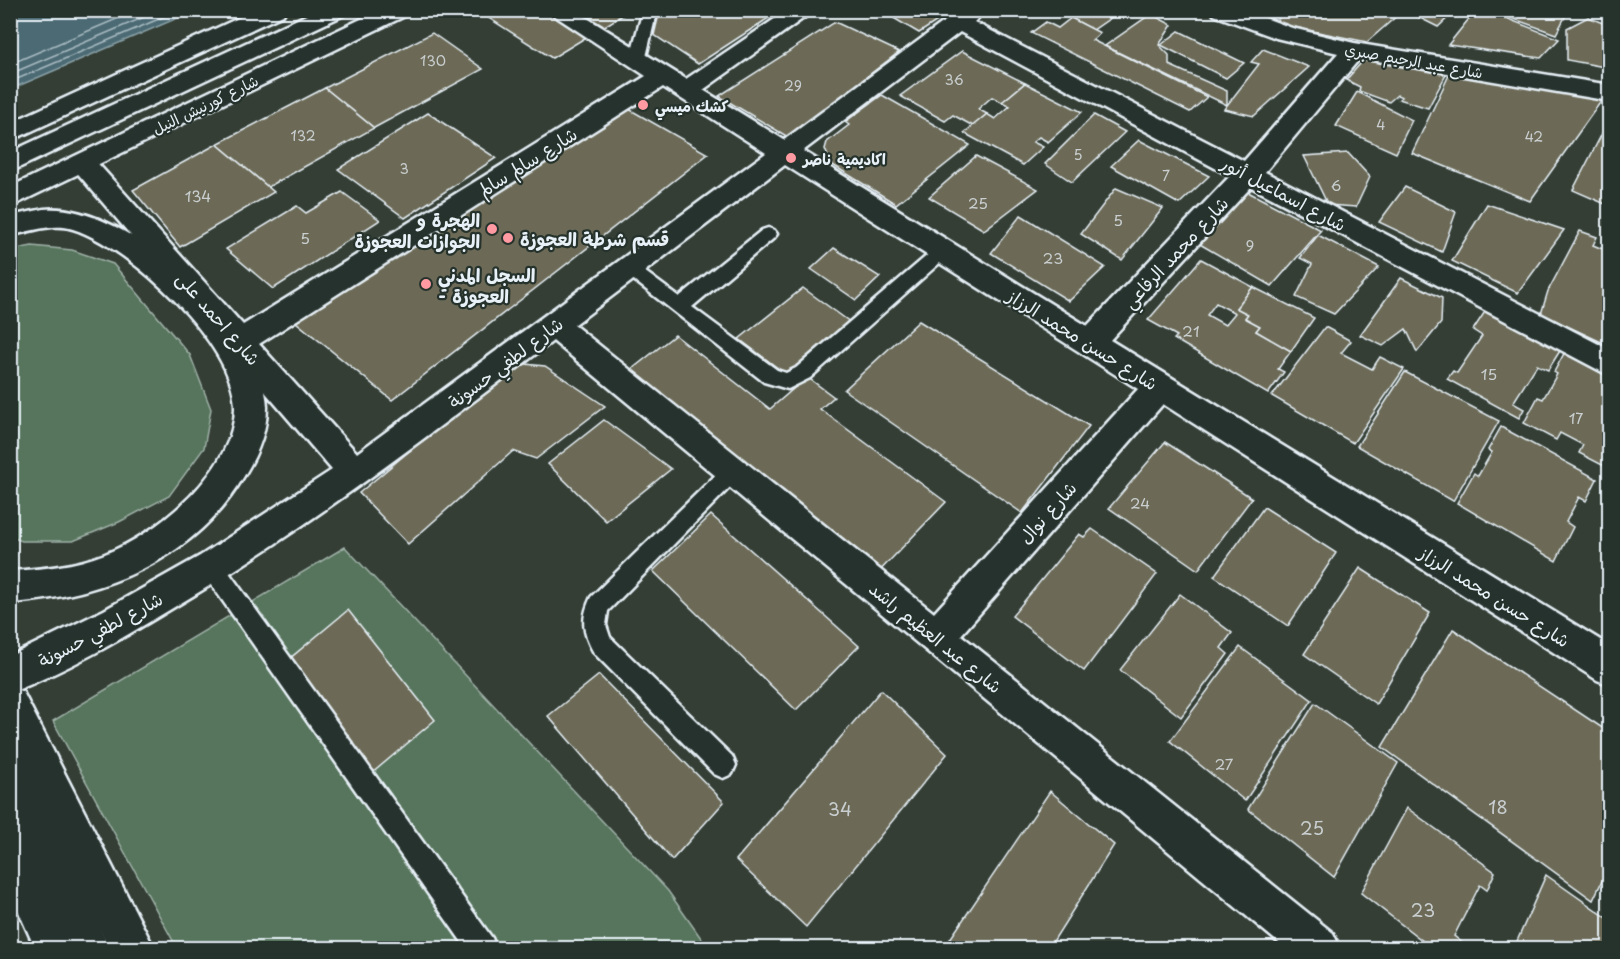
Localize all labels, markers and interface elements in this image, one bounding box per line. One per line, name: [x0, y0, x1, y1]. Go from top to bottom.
street label: شارع عبد الرحيم صبري: [1343, 37, 1485, 84]
house number: 130: [420, 50, 446, 71]
street label: شارع كورنيش النيل: [148, 68, 262, 140]
house number: 36: [944, 69, 964, 90]
house number: 29: [784, 75, 802, 96]
place label: كشك ميسي: [655, 94, 729, 121]
marker: كشك ميسي: [636, 98, 650, 112]
house number: 4: [1376, 114, 1386, 135]
street label: شارع سالم سالم: [472, 120, 583, 204]
house number: 132: [290, 125, 316, 146]
house number: 42: [1525, 126, 1543, 147]
house number: 5: [1073, 144, 1083, 165]
place label: اكاديمية ناصر: [801, 147, 886, 170]
street label: شارع اسماعيل أنور: [1216, 148, 1351, 237]
marker: اكاديمية ناصر: [784, 151, 798, 165]
house number: 3: [399, 158, 409, 179]
house number: 7: [1162, 165, 1170, 186]
house number: 6: [1331, 173, 1341, 196]
house number: 134: [185, 184, 211, 207]
street label: شارع محمد الرفاعي: [1116, 190, 1237, 317]
house number: 25: [968, 191, 988, 214]
place label: الهجرة و الجوازات العجوزة: [355, 206, 480, 254]
house number: 5: [1113, 208, 1123, 231]
marker: الهجرة و الجوازات العجوزة: [485, 222, 499, 236]
place label: قسم شرطة العجوزة: [520, 225, 669, 254]
house number: 5: [300, 226, 310, 249]
marker: قسم شرطة العجوزة: [501, 231, 515, 245]
house number: 9: [1246, 233, 1254, 256]
house number: 23: [1043, 246, 1063, 269]
place label: السجل المدني - العجوزة: [438, 261, 535, 309]
street label: شارع احمد على: [171, 265, 267, 371]
marker: السجل المدني - العجوزة: [419, 277, 433, 291]
street label: شارع حسن محمد الرزاز: [1001, 281, 1164, 396]
street label: شارع لطفي حسونة: [442, 310, 571, 417]
house number: 21: [1182, 319, 1200, 342]
house number: 15: [1481, 362, 1497, 385]
house number: 17: [1569, 406, 1583, 429]
street label: شارع نوال: [1012, 475, 1082, 549]
house number: 24: [1130, 491, 1150, 514]
street label: شارع حسن محمد الرزاز: [1413, 538, 1576, 653]
street label: شارع عبد العظيم راشد: [862, 575, 1008, 701]
street label: شارع لطفي حسونة: [33, 585, 169, 677]
house number: 27: [1215, 752, 1234, 775]
house number: 18: [1488, 793, 1508, 820]
house number: 34: [828, 795, 852, 822]
house number: 25: [1300, 814, 1324, 841]
house number: 23: [1411, 896, 1435, 923]

